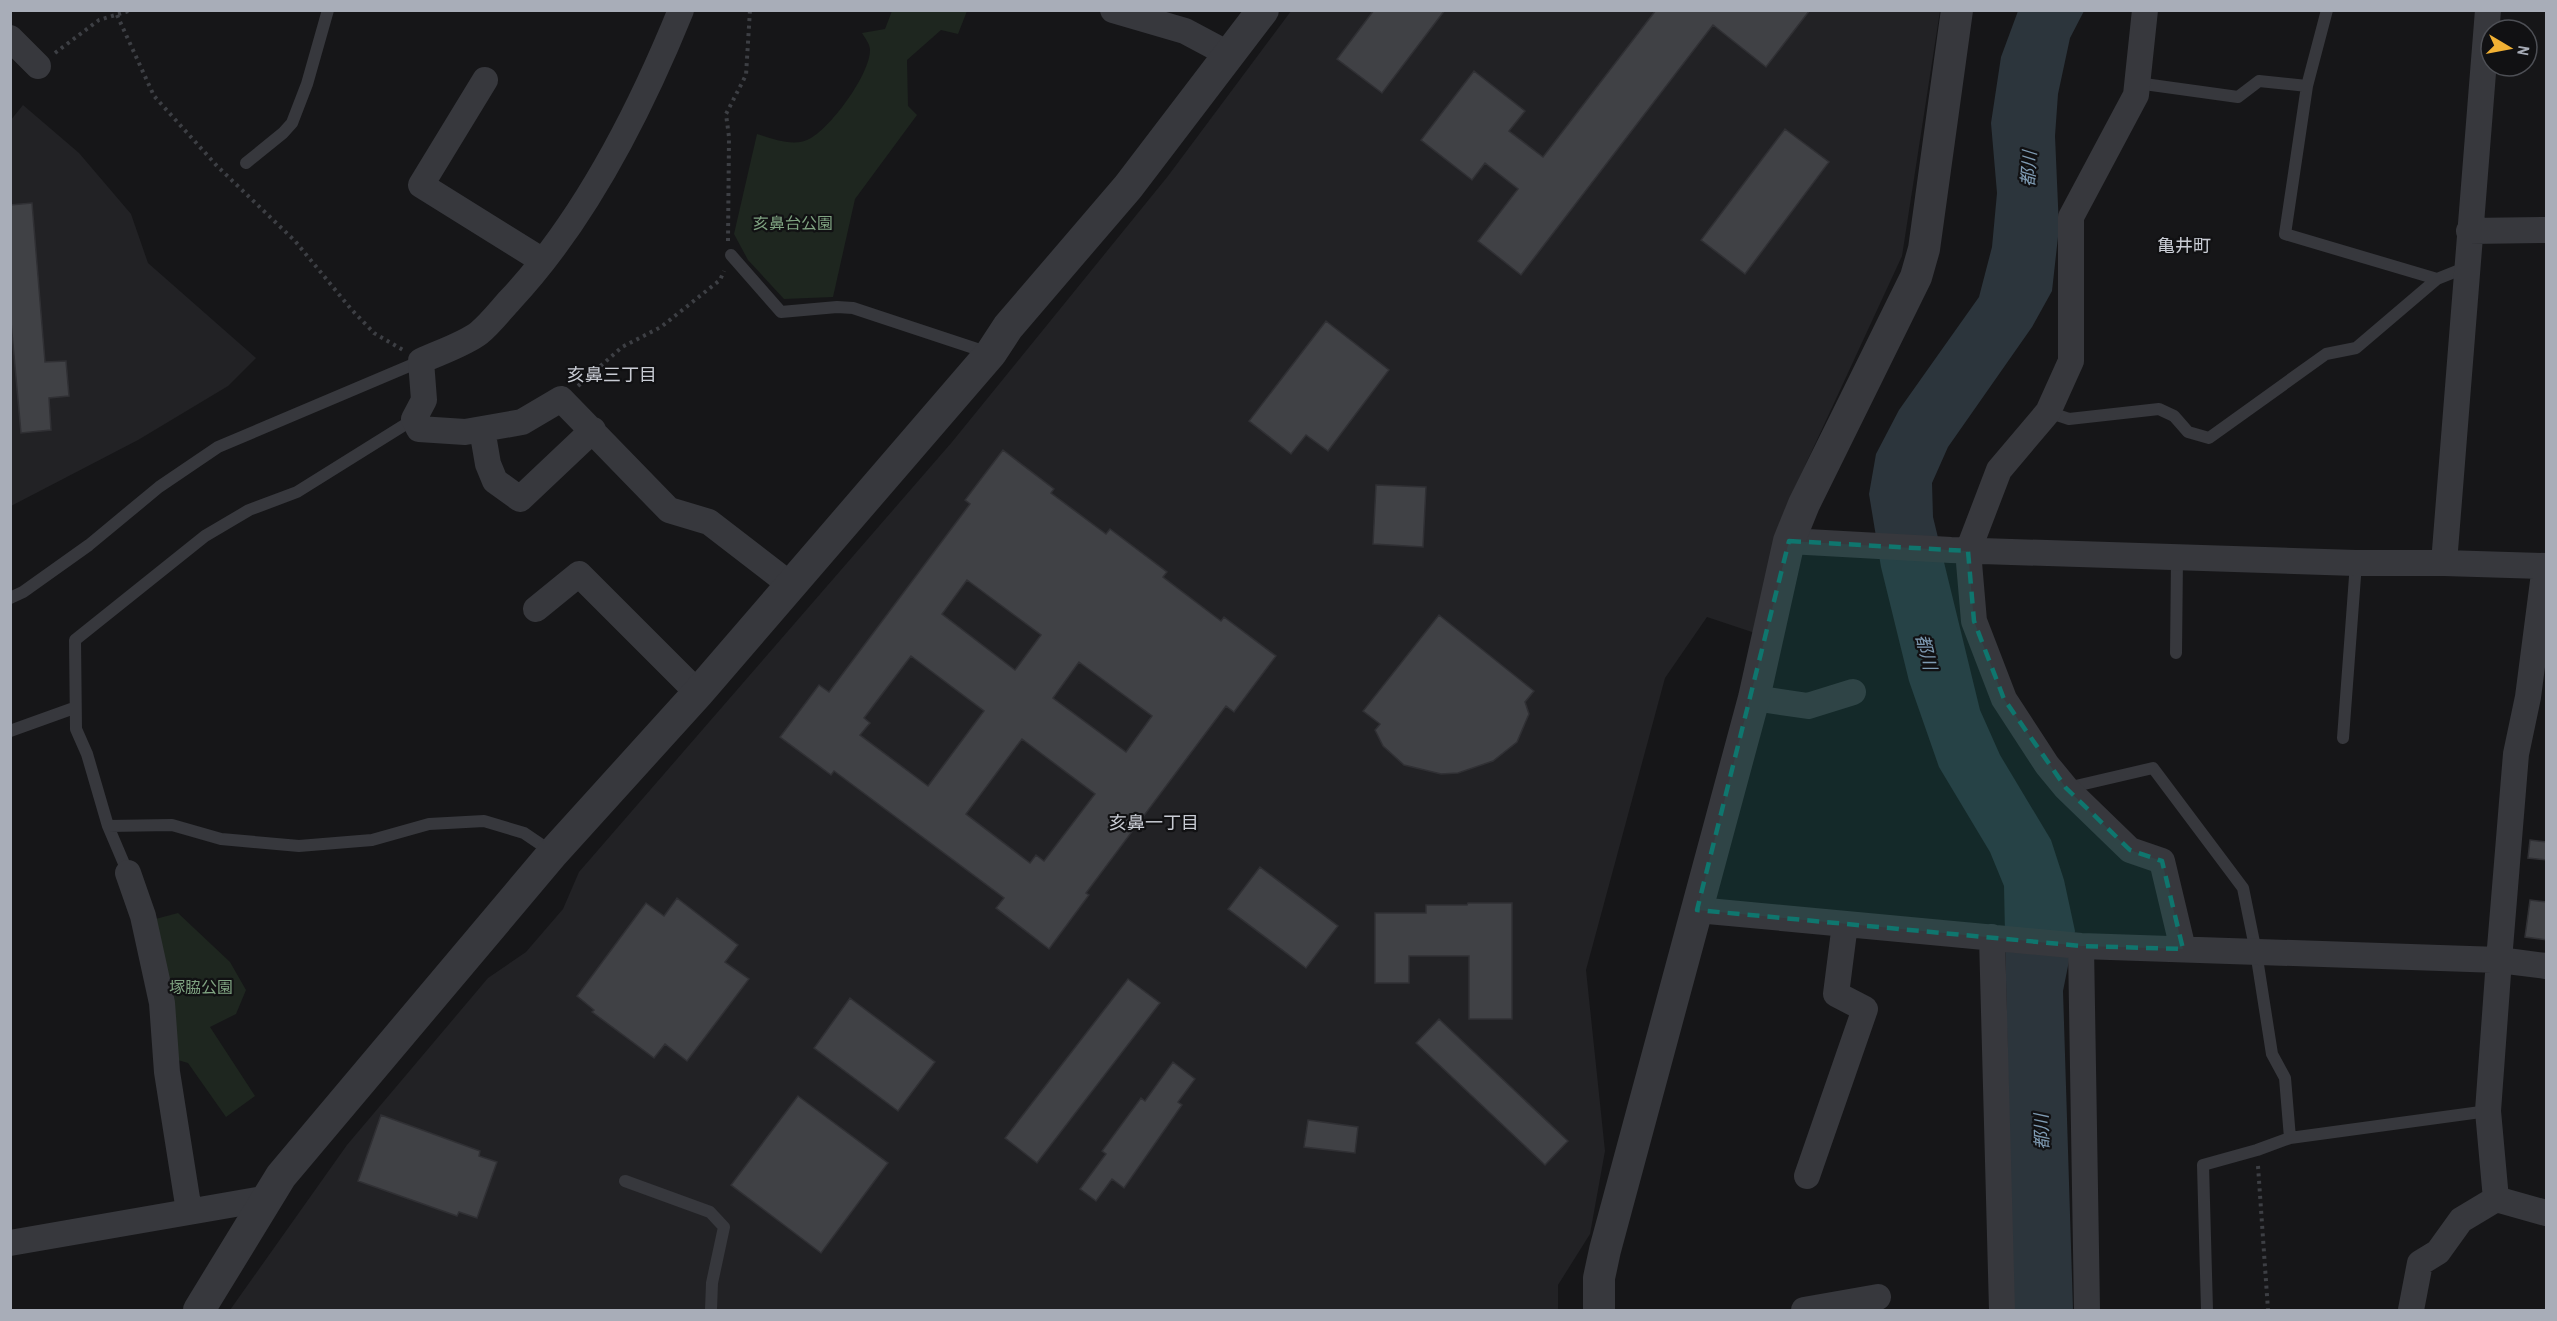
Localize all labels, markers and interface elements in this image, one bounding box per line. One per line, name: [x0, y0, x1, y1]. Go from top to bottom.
north arrow: [2479, 18, 2539, 78]
text: N: [2512, 44, 2535, 57]
water label: 都川: [2015, 148, 2042, 188]
park label: 亥鼻台公園: [753, 212, 833, 234]
district label: 亀井町: [2157, 233, 2211, 258]
district label: 亥鼻三丁目: [567, 362, 657, 387]
water label: 都川: [1910, 631, 1943, 674]
district label: 亥鼻一丁目: [1109, 810, 1199, 835]
park label: 塚脇公園: [169, 976, 233, 998]
water label: 都川: [2028, 1112, 2055, 1150]

